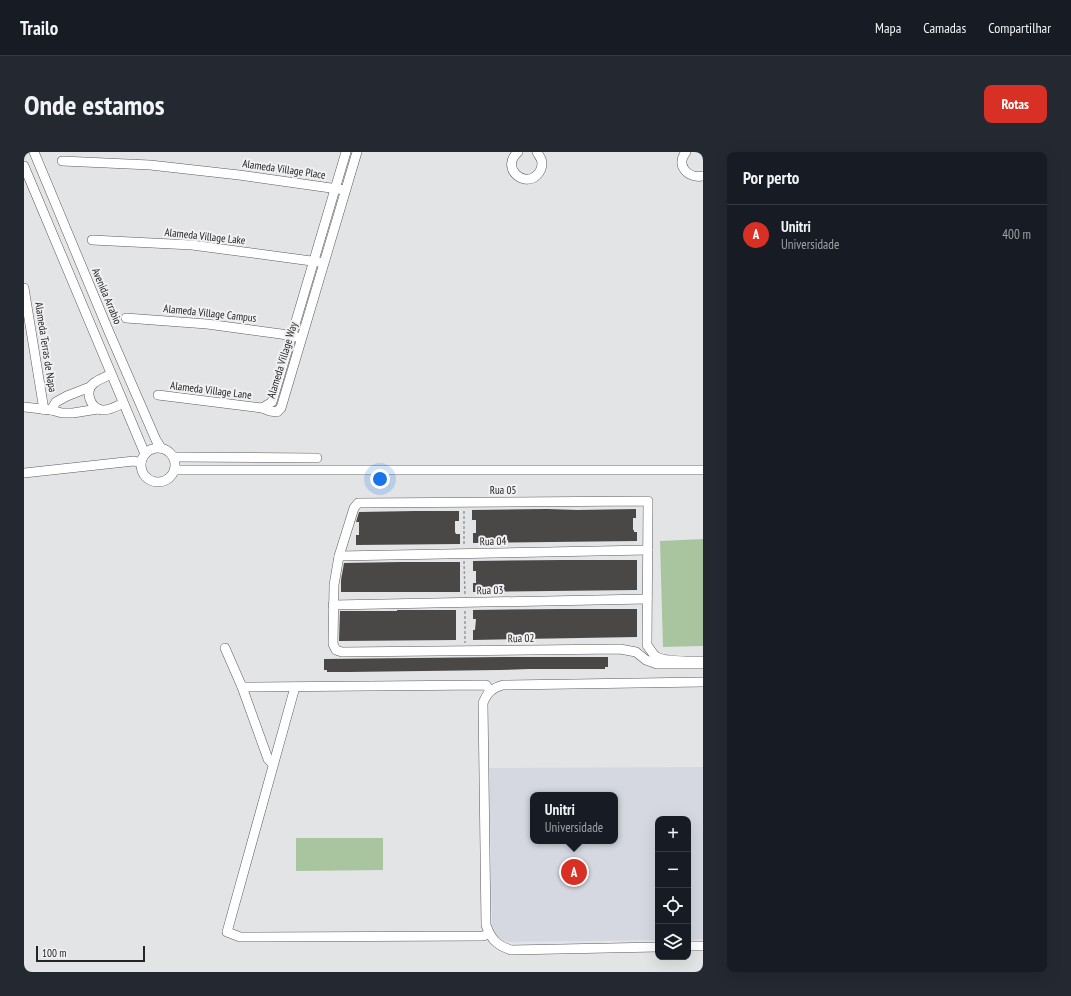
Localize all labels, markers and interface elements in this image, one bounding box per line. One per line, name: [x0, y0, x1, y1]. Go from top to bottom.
text: Trailo: [20, 16, 58, 40]
text: Mapa: [875, 19, 901, 37]
text: Camadas: [923, 19, 966, 37]
text: Compartilhar: [988, 19, 1051, 37]
button: Rotas: [984, 85, 1047, 123]
text: Onde estamos: [24, 86, 165, 123]
street label: Alameda Village Place: [241, 156, 327, 182]
text: Por perto: [743, 167, 799, 189]
text: Unitri: [781, 217, 811, 236]
street label: Alameda Village Lake: [164, 225, 247, 247]
text: A: [753, 226, 759, 243]
text: 400 m: [1002, 226, 1031, 243]
text: Universidade: [781, 236, 839, 253]
street label: Avenida Arrabio: [89, 266, 125, 326]
street label: Alameda Terras de Napa: [32, 301, 60, 393]
street label: Alameda Village Campus: [163, 301, 257, 325]
street label: Alameda Village Way: [264, 319, 301, 400]
street label: Alameda Village Lane: [169, 378, 253, 402]
your location: [370, 469, 390, 489]
street label: Rua 05: [490, 483, 516, 497]
street label: Rua 04: [480, 534, 507, 548]
street label: Rua 03: [477, 583, 504, 597]
street label: Rua 02: [508, 631, 535, 645]
popup: [530, 792, 618, 844]
text: Unitri: [545, 800, 575, 819]
map controls: [655, 816, 691, 960]
button: +: [655, 816, 691, 852]
text: Universidade: [545, 819, 603, 836]
button: −: [655, 852, 691, 888]
pin: A: [561, 857, 587, 887]
button: locate: [655, 888, 691, 924]
button: layers: [655, 924, 691, 960]
scale bar: [36, 944, 145, 963]
text: 100 m: [42, 946, 66, 960]

